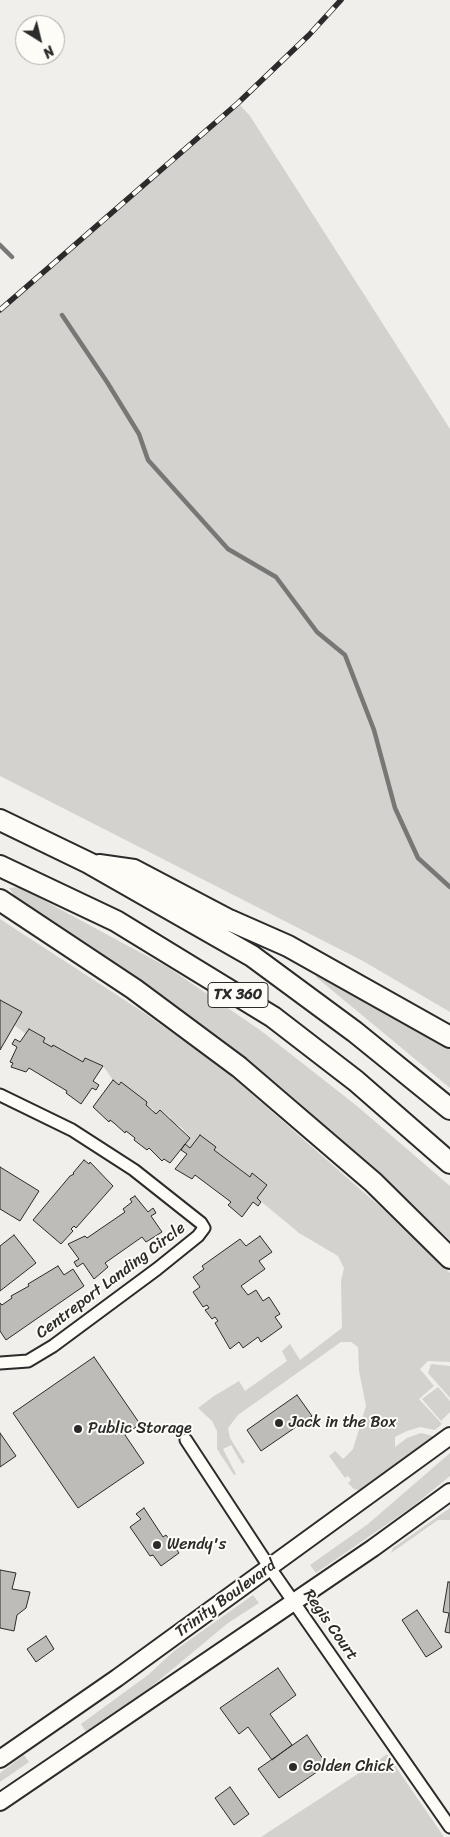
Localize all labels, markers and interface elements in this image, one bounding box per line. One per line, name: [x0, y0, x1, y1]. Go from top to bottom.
north arrow: [15, 15, 65, 65]
text: N: [37, 39, 60, 65]
road number: TX 360: [208, 982, 268, 1008]
street label: Centreport Landing Circle: [33, 1219, 189, 1343]
place label: Jack in the Box: [289, 1413, 397, 1433]
marker: Jack in the Box: [273, 1417, 285, 1429]
place label: Public Storage: [88, 1419, 192, 1439]
marker: Public Storage: [72, 1423, 84, 1435]
place label: Wendy's: [167, 1535, 226, 1555]
marker: Wendy's: [151, 1539, 163, 1551]
street label: Trinity Boulevard: [172, 1556, 280, 1642]
street label: Regis Court: [299, 1586, 361, 1664]
place label: Golden Chick: [303, 1757, 394, 1777]
marker: Golden Chick: [287, 1761, 299, 1773]

